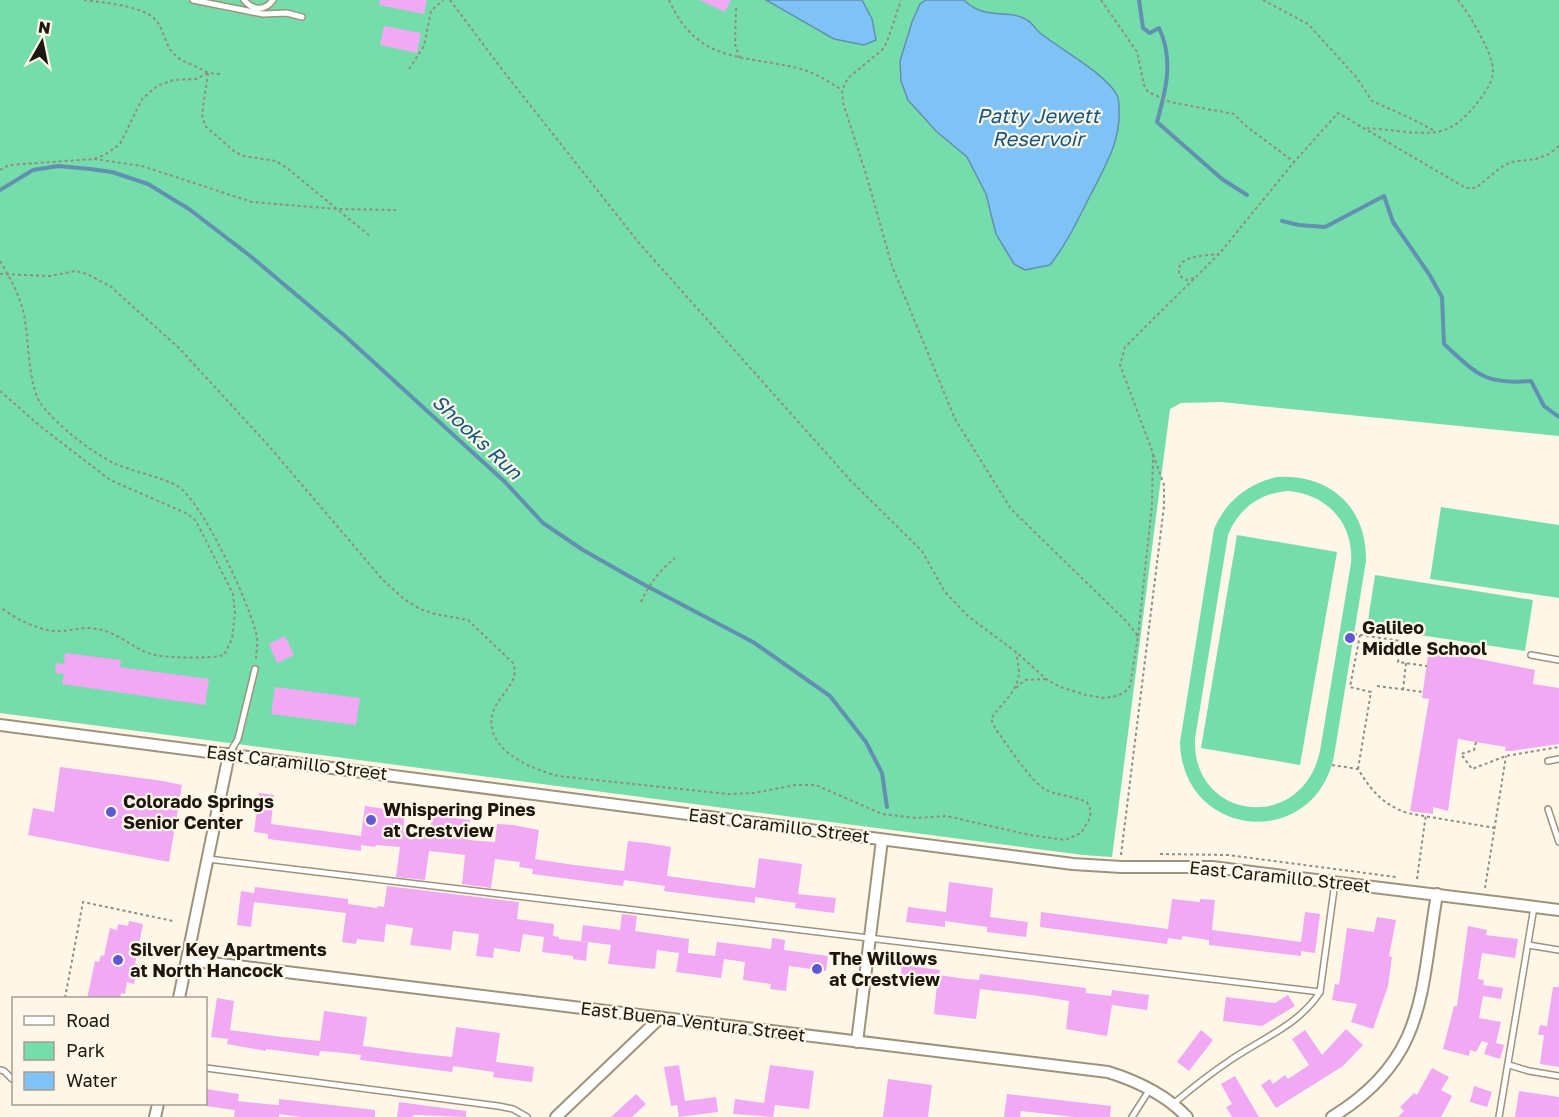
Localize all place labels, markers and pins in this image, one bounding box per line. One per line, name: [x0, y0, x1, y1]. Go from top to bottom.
place label: Galileo Middle School: [1362, 616, 1487, 659]
marker: Galileo Middle School: [1343, 631, 1357, 645]
place label: Colorado Springs Senior Center: [123, 790, 274, 833]
place label: Whispering Pines at Crestview: [383, 798, 536, 841]
marker: Colorado Springs Senior Center: [104, 805, 118, 819]
marker: Whispering Pines at Crestview: [364, 813, 378, 827]
place label: Silver Key Apartments at North Hancock: [130, 938, 327, 981]
place label: The Willows at Crestview: [829, 947, 940, 990]
marker: Silver Key Apartments at North Hancock: [111, 953, 125, 967]
marker: The Willows at Crestview: [810, 962, 824, 976]

